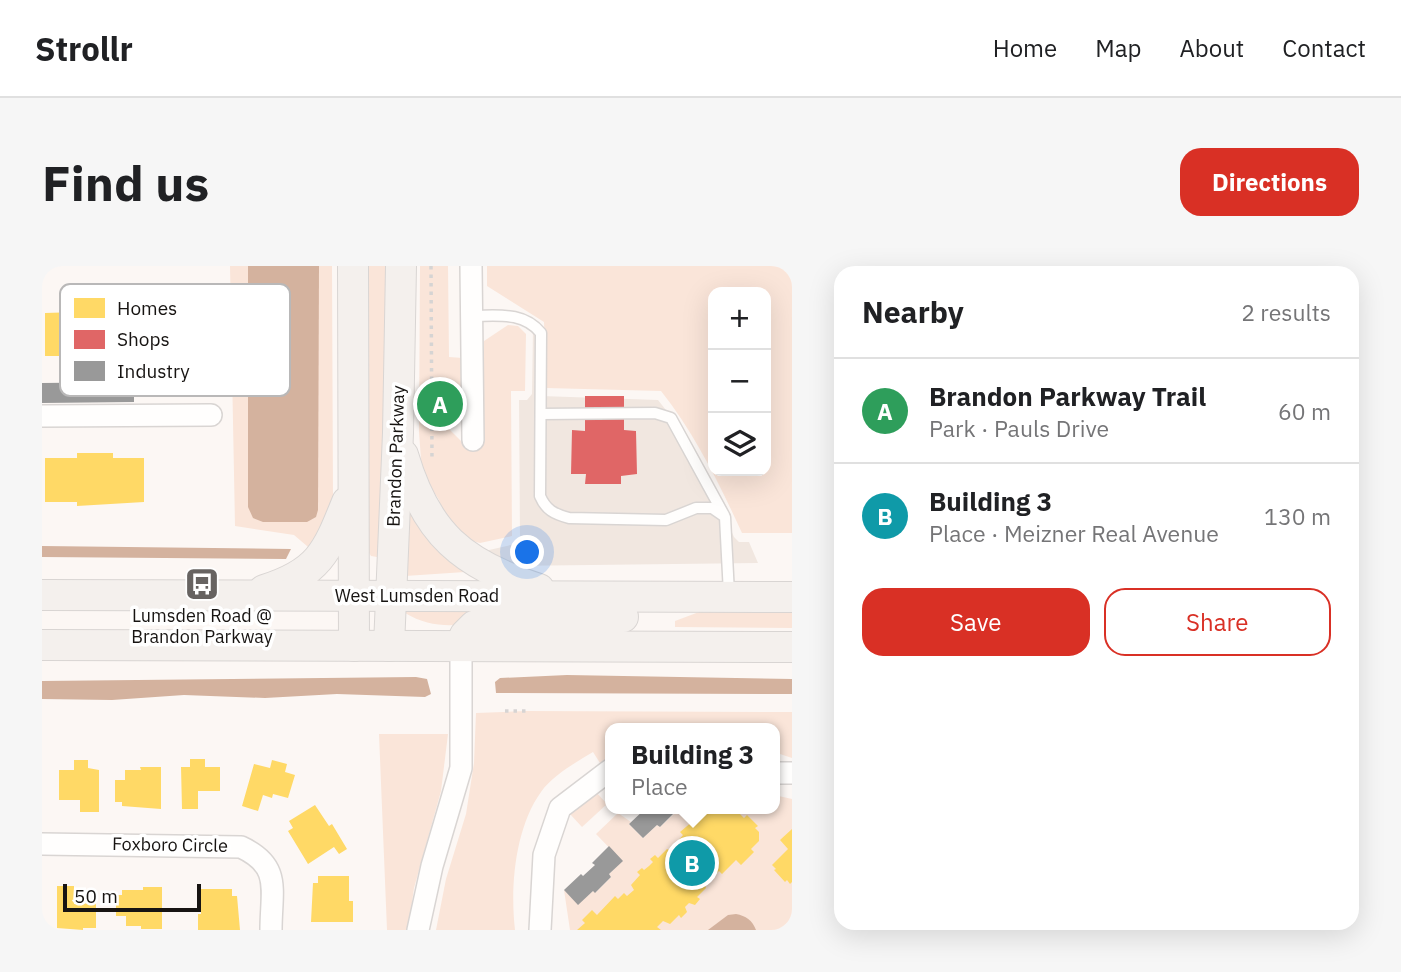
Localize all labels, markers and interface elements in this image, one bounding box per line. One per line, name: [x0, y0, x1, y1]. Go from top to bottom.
text: Strollr: [35, 27, 133, 70]
text: Home: [993, 32, 1057, 64]
text: Map: [1095, 32, 1141, 64]
text: About: [1179, 32, 1244, 64]
text: Contact: [1282, 32, 1366, 64]
button: Directions: [1180, 148, 1359, 216]
text: Find us: [42, 151, 209, 214]
legend: [60, 284, 290, 396]
map controls: [708, 287, 771, 476]
button: +: [708, 287, 771, 350]
text: Nearby: [862, 292, 964, 331]
text: Homes: [117, 296, 177, 320]
text: 2 results: [1241, 297, 1331, 327]
text: Shops: [117, 327, 170, 351]
button: −: [708, 350, 771, 413]
text: Industry: [117, 359, 190, 383]
pin: A: [417, 378, 463, 430]
text: Brandon Parkway Trail: [929, 379, 1206, 413]
street label: Brandon Parkway: [382, 385, 409, 527]
text: A: [877, 396, 893, 426]
text: 60 m: [1278, 396, 1331, 426]
button: layers: [708, 413, 771, 476]
text: Park · Pauls Drive: [929, 413, 1109, 443]
text: Building 3: [929, 484, 1052, 518]
text: B: [877, 501, 893, 531]
text: 130 m: [1264, 501, 1331, 531]
text: Place · Meizner Real Avenue: [929, 518, 1219, 548]
your location: [510, 535, 544, 569]
bus stop icon: Lumsden Road @ Brandon Parkway: [183, 565, 221, 603]
street label: West Lumsden Road: [335, 584, 499, 607]
button: Save: [862, 588, 1090, 656]
button: Share: [1104, 588, 1331, 656]
place label: Lumsden Road @ Brandon Parkway: [131, 604, 273, 648]
popup: [605, 723, 780, 814]
text: Building 3: [631, 737, 754, 771]
text: Place: [631, 771, 688, 801]
street label: Foxboro Circle: [112, 832, 228, 857]
pin: B: [669, 837, 715, 889]
scale bar: [63, 881, 201, 913]
text: 50 m: [74, 884, 118, 908]

